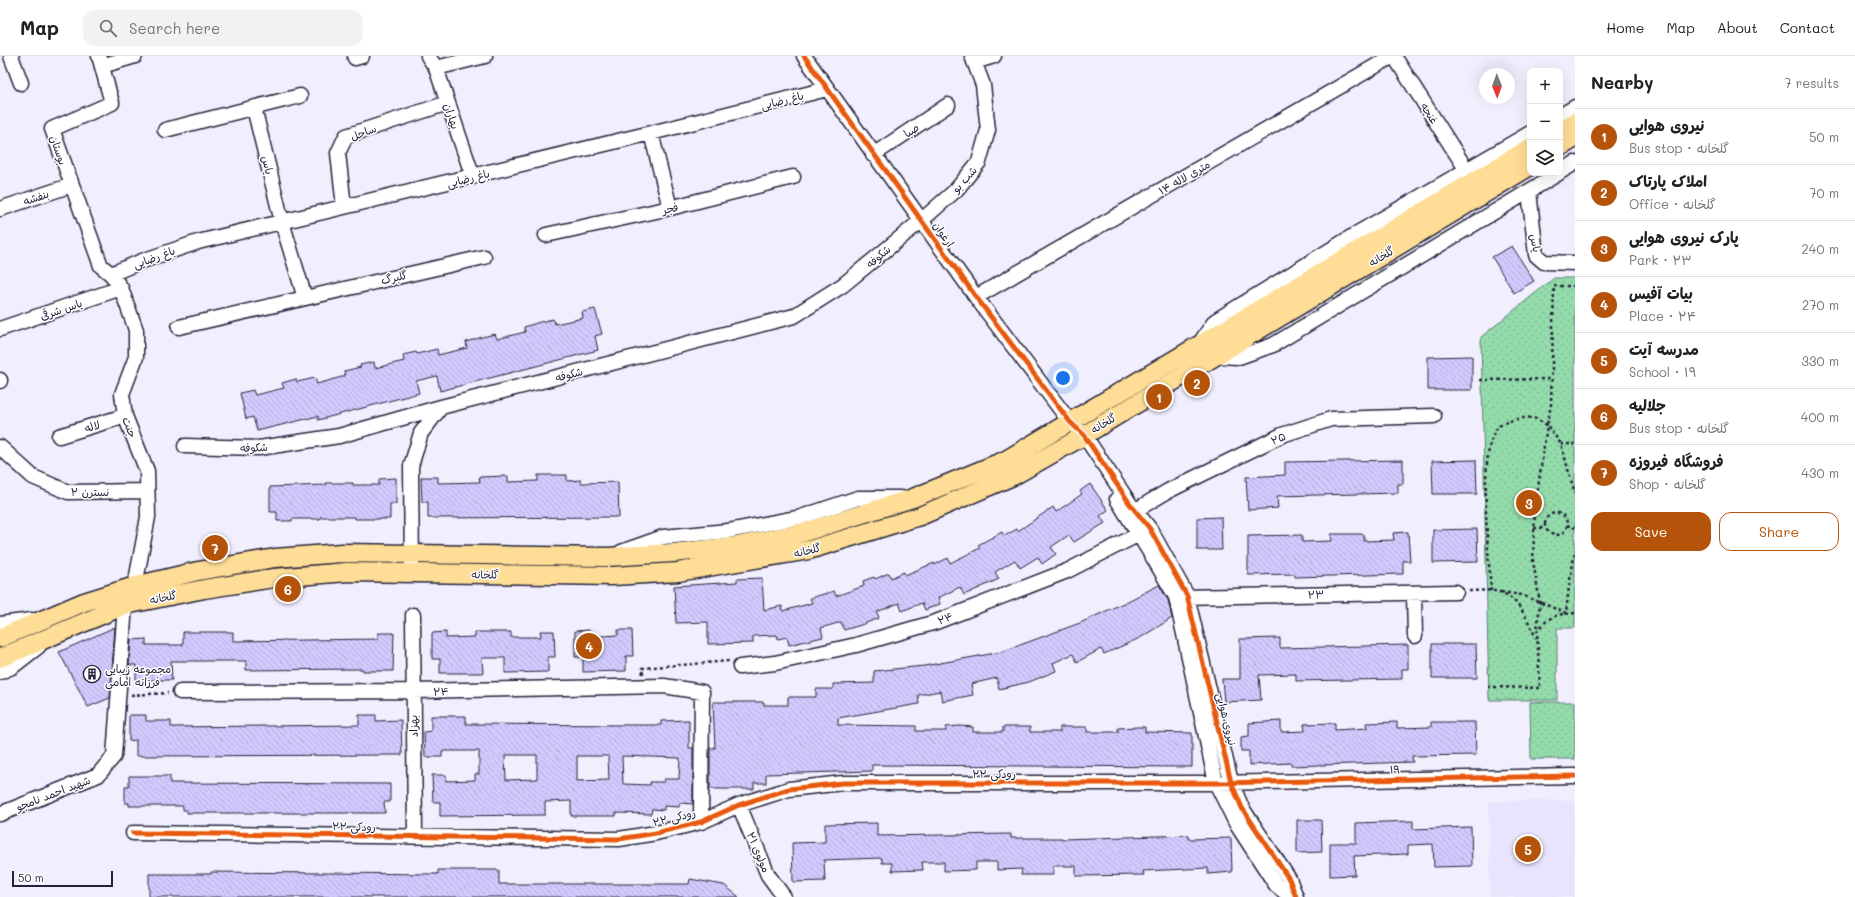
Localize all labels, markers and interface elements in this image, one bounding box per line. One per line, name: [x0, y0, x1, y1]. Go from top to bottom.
search box: [83, 10, 363, 46]
text: Map: [20, 15, 59, 40]
icon: search: [97, 17, 119, 39]
text: Search here: [129, 18, 220, 38]
text: Home: [1606, 18, 1644, 37]
text: Map: [1666, 18, 1695, 37]
text: About: [1717, 18, 1758, 37]
text: Contact: [1780, 18, 1835, 37]
north arrow: [1479, 68, 1515, 104]
map controls: [1527, 68, 1563, 176]
button: +: [1527, 68, 1563, 104]
text: Nearby: [1591, 71, 1653, 93]
text: 7 results: [1784, 74, 1839, 91]
street label: باغ رضایی: [759, 87, 806, 115]
street label: غنچه: [1418, 100, 1442, 126]
street label: بهاران: [440, 101, 463, 131]
button: −: [1527, 104, 1563, 140]
text: نیروی هوایی: [1629, 115, 1704, 135]
street label: صبا: [900, 119, 922, 141]
street label: ساحل: [348, 120, 378, 144]
text: 1: [1601, 128, 1607, 145]
text: 50 m: [1809, 128, 1839, 145]
street label: بوستان: [46, 133, 71, 167]
text: Bus stop · گلخانه: [1629, 139, 1729, 156]
button: layers: [1527, 140, 1563, 176]
street label: یاس: [258, 154, 278, 176]
street label: ۱۴ متری لاله: [1155, 156, 1213, 198]
street label: شب بو: [948, 163, 981, 197]
street label: باغ رضایی: [445, 165, 492, 193]
text: املاک پارتاک: [1629, 171, 1707, 191]
text: 2: [1600, 184, 1608, 201]
text: 70 m: [1809, 184, 1839, 201]
street label: بنفشه: [21, 186, 51, 209]
text: Office · گلخانه: [1629, 195, 1716, 212]
street label: فجر: [659, 199, 680, 217]
street label: ارغوان: [929, 218, 958, 250]
text: پارک نیروی هوایی: [1629, 227, 1738, 247]
street label: یاس: [1527, 232, 1545, 254]
text: 3: [1600, 240, 1608, 257]
text: 240 m: [1802, 240, 1839, 257]
street label: شکوفه: [862, 241, 894, 271]
street label: باغ رضایی: [131, 242, 178, 273]
street label: گلخانه: [1365, 242, 1397, 270]
text: Park · ۲۳: [1629, 251, 1692, 268]
street label: گلبرگ: [379, 267, 409, 288]
text: بیات آفیس: [1629, 283, 1693, 303]
street label: یاس شرقی: [38, 295, 84, 323]
text: 4: [1600, 296, 1608, 313]
text: 270 m: [1802, 296, 1839, 313]
text: Place · ۲۴: [1629, 307, 1697, 324]
text: مدرسه آیت: [1629, 339, 1699, 359]
text: 5: [1600, 352, 1608, 369]
text: 330 m: [1801, 352, 1839, 369]
street label: شکوفه: [554, 363, 585, 386]
text: School · ۱۹: [1629, 363, 1697, 380]
your location: [1053, 368, 1073, 388]
pin: 2: [1184, 368, 1210, 398]
pin: 1: [1146, 382, 1172, 412]
text: جلالیه: [1629, 395, 1666, 415]
text: 6: [1600, 408, 1608, 425]
text: 400 m: [1801, 408, 1839, 425]
street label: گلخانه: [1087, 409, 1119, 437]
street label: جنت: [119, 414, 141, 440]
street label: لاله: [82, 417, 102, 435]
text: Bus stop · گلخانه: [1629, 419, 1729, 436]
street label: ۲۵: [1268, 428, 1288, 448]
street label: شکوفه: [240, 439, 268, 456]
text: فروشگاه فیروزه: [1629, 451, 1724, 471]
text: 7: [1600, 464, 1608, 481]
text: 430 m: [1801, 464, 1839, 481]
text: Shop · گلخانه: [1629, 475, 1706, 492]
street label: نسترن ۲: [71, 484, 109, 499]
pin: 3: [1516, 488, 1542, 518]
button: Save: [1591, 512, 1711, 551]
button: Share: [1719, 512, 1839, 551]
pin: 7: [202, 533, 228, 563]
street label: گلخانه: [792, 540, 822, 560]
street label: گلخانه: [471, 566, 499, 582]
pin: 6: [275, 574, 301, 604]
street label: ۲۳: [1308, 586, 1324, 602]
street label: گلخانه: [148, 587, 178, 607]
street label: ۲۴: [935, 608, 955, 628]
pin: 4: [576, 631, 602, 661]
place label: مجموعه زیبایی فرزانه امامی: [105, 661, 171, 690]
building icon: مجموعه زیبایی فرزانه امامی: [82, 664, 102, 684]
street label: ۲۴: [433, 683, 449, 699]
street label: نیروی هوایی: [1213, 691, 1240, 747]
street label: بهزاد: [405, 715, 422, 737]
street label: ۱۹: [1389, 761, 1401, 777]
street label: رودکی ۲۲: [972, 766, 1016, 782]
street label: شهید احمد نامجو: [13, 772, 93, 815]
street label: رودکی ۲۲: [651, 804, 697, 831]
street label: رودکی ۲۲: [332, 818, 376, 835]
street label: مولوی ۲۱: [743, 829, 774, 875]
pin: 5: [1515, 834, 1541, 864]
scale bar: [12, 869, 113, 888]
text: 50 m: [18, 870, 44, 885]

